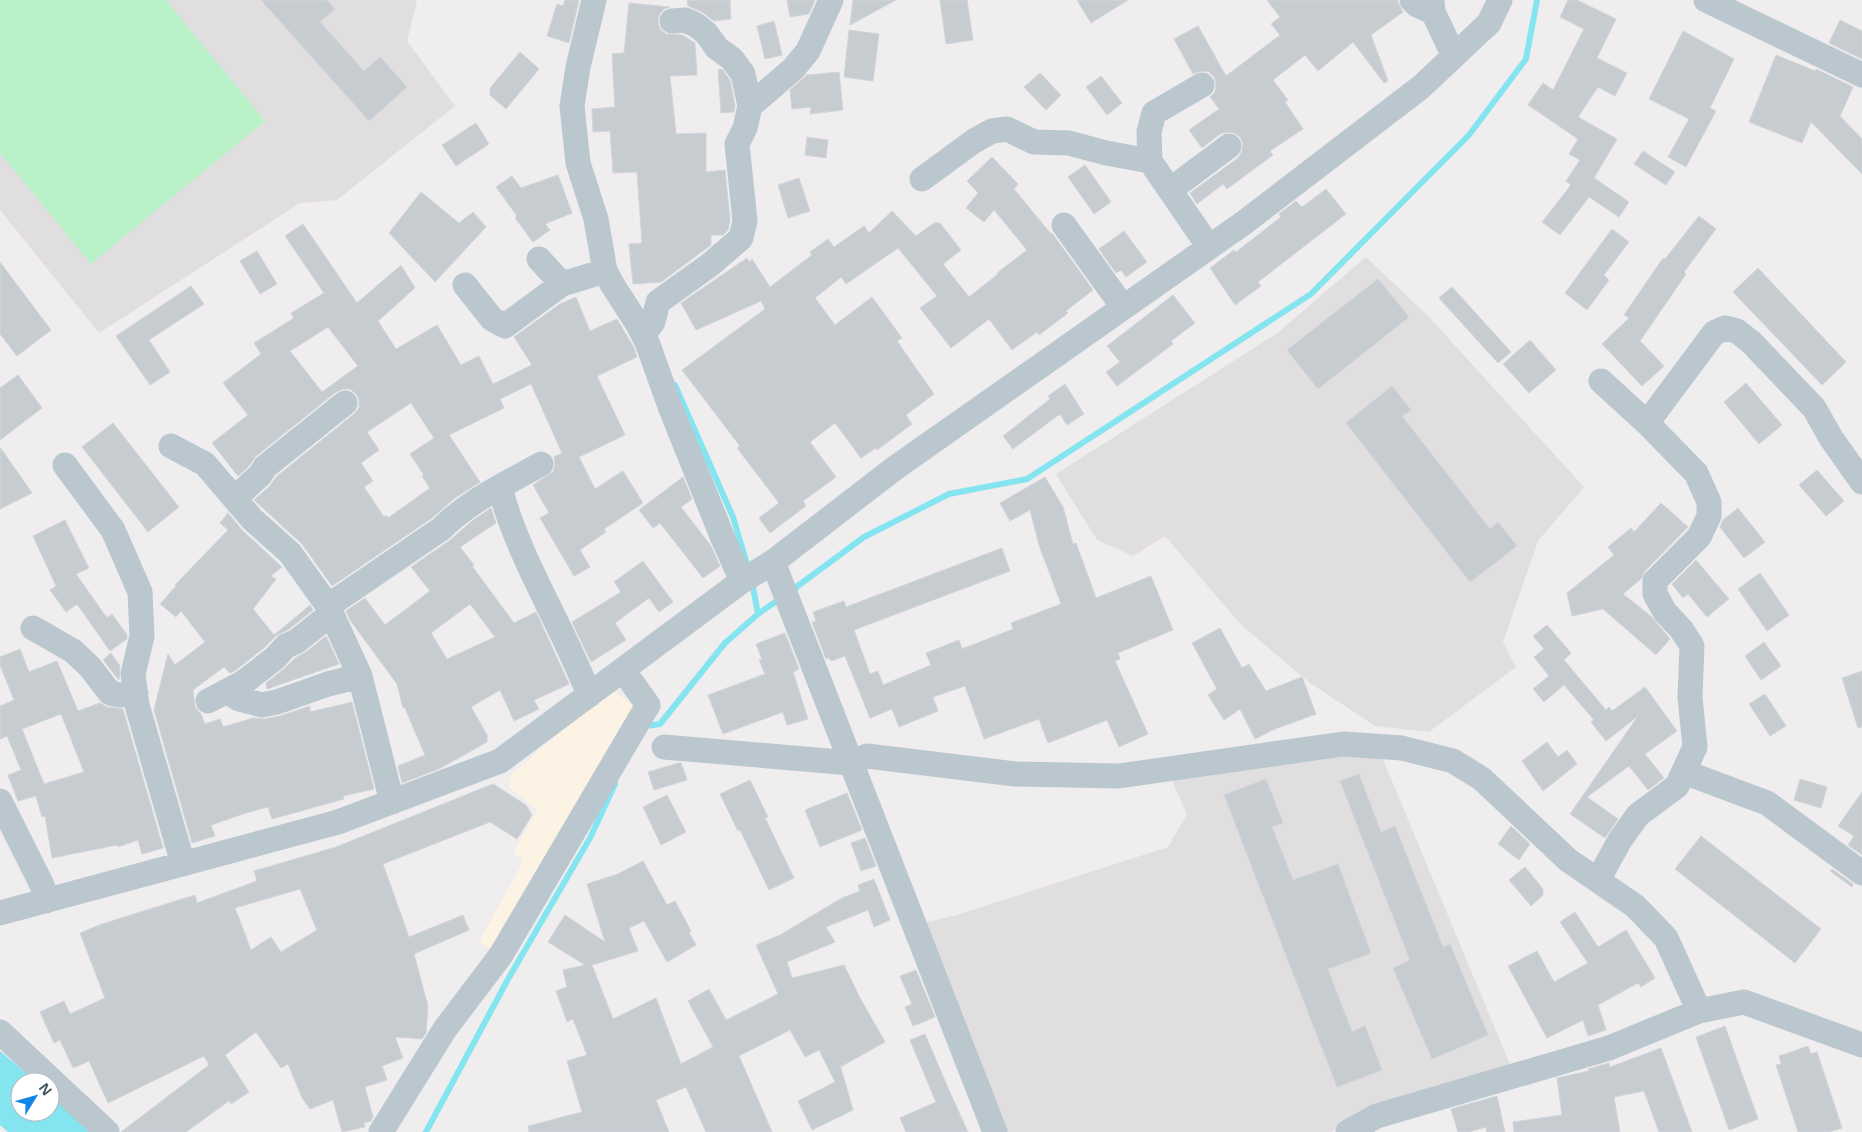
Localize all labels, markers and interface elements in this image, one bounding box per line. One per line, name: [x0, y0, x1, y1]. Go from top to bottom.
north arrow: [10, 1072, 60, 1122]
text: N: [35, 1079, 57, 1099]

